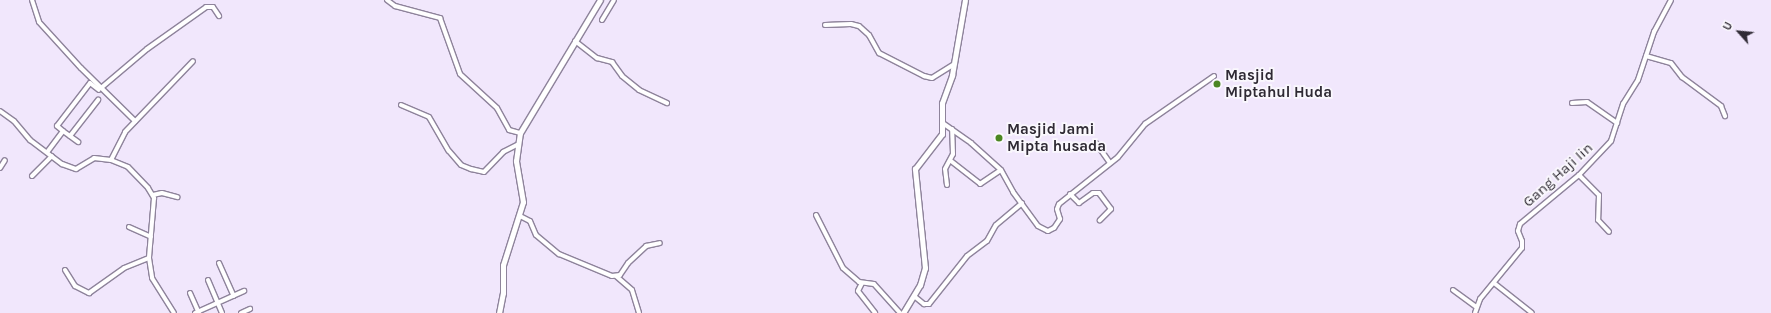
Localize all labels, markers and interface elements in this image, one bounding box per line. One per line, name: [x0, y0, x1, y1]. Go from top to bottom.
north arrow: [1719, 12, 1759, 52]
text: U: [1720, 20, 1735, 33]
place label: Masjid Miptahul Huda: [1225, 66, 1332, 101]
marker: Masjid Miptahul Huda: [1212, 79, 1222, 89]
place label: Masjid Jami Mipta husada: [1007, 120, 1106, 155]
marker: Masjid Jami Mipta husada: [994, 133, 1004, 143]
street label: Gang Haji Iin: [1519, 139, 1597, 211]

